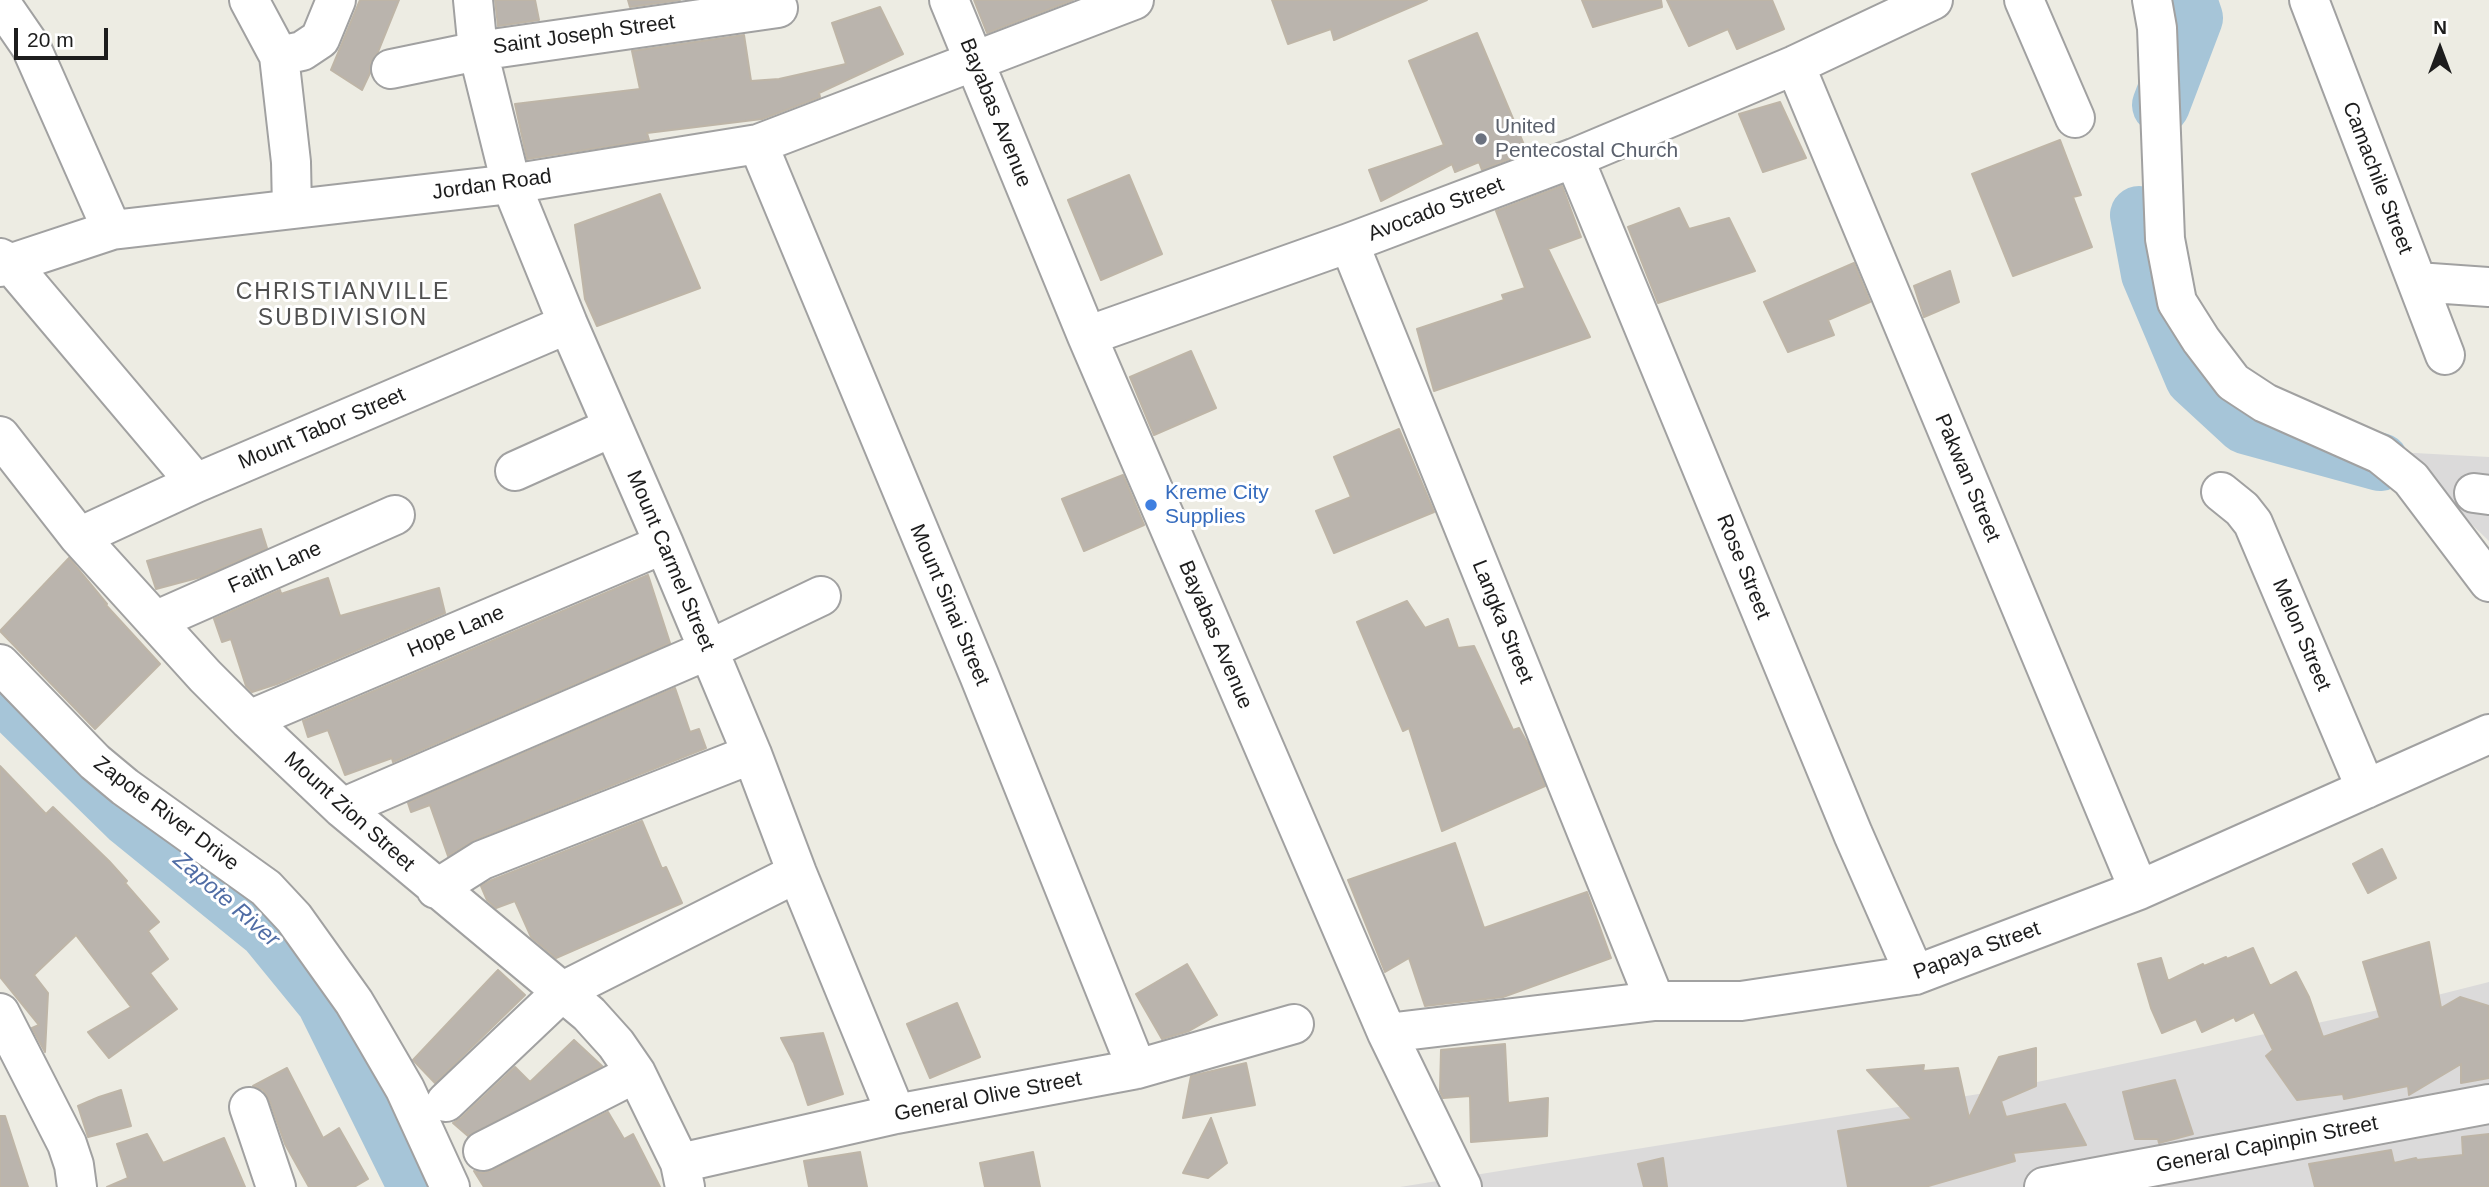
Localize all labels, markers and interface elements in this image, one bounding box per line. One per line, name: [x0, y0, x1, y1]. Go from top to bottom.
street label: Saint Joseph Street: [491, 10, 677, 60]
scale bar: [18, 14, 112, 58]
north arrow: [2405, 14, 2475, 84]
text: N: [2433, 17, 2447, 38]
text: 20 m: [27, 28, 74, 51]
street label: Bayabas Avenue: [954, 35, 1036, 191]
street label: Camachile Street: [2336, 98, 2418, 258]
place label: United Pentecostal Church: [1495, 114, 1678, 164]
marker: United Pentecostal Church: [1473, 131, 1489, 147]
street label: Jordan Road: [431, 164, 553, 206]
street label: Avocado Street: [1365, 173, 1507, 247]
district label: CHRISTIANVILLE SUBDIVISION: [237, 279, 449, 333]
street label: Mount Tabor Street: [235, 383, 409, 475]
street label: Pakwan Street: [1929, 410, 2005, 546]
street label: Mount Carmel Street: [621, 467, 719, 655]
place label: Kreme City Supplies: [1165, 480, 1269, 530]
marker: Kreme City Supplies: [1143, 497, 1159, 513]
street label: Rose Street: [1711, 511, 1775, 623]
street label: Mount Sinai Street: [904, 521, 994, 689]
street label: Faith Lane: [225, 536, 325, 600]
street label: Bayabas Avenue: [1172, 557, 1258, 713]
street label: Langka Street: [1466, 557, 1538, 687]
street label: Melon Street: [2266, 575, 2336, 695]
street label: Hope Lane: [404, 600, 508, 664]
street label: Mount Zion Street: [279, 747, 419, 877]
street label: Zapote River Drive: [89, 751, 243, 877]
water label: Zapote River: [167, 846, 285, 954]
street label: Papaya Street: [1910, 916, 2044, 986]
street label: General Olive Street: [892, 1066, 1084, 1128]
street label: General Capinpin Street: [2154, 1111, 2380, 1179]

